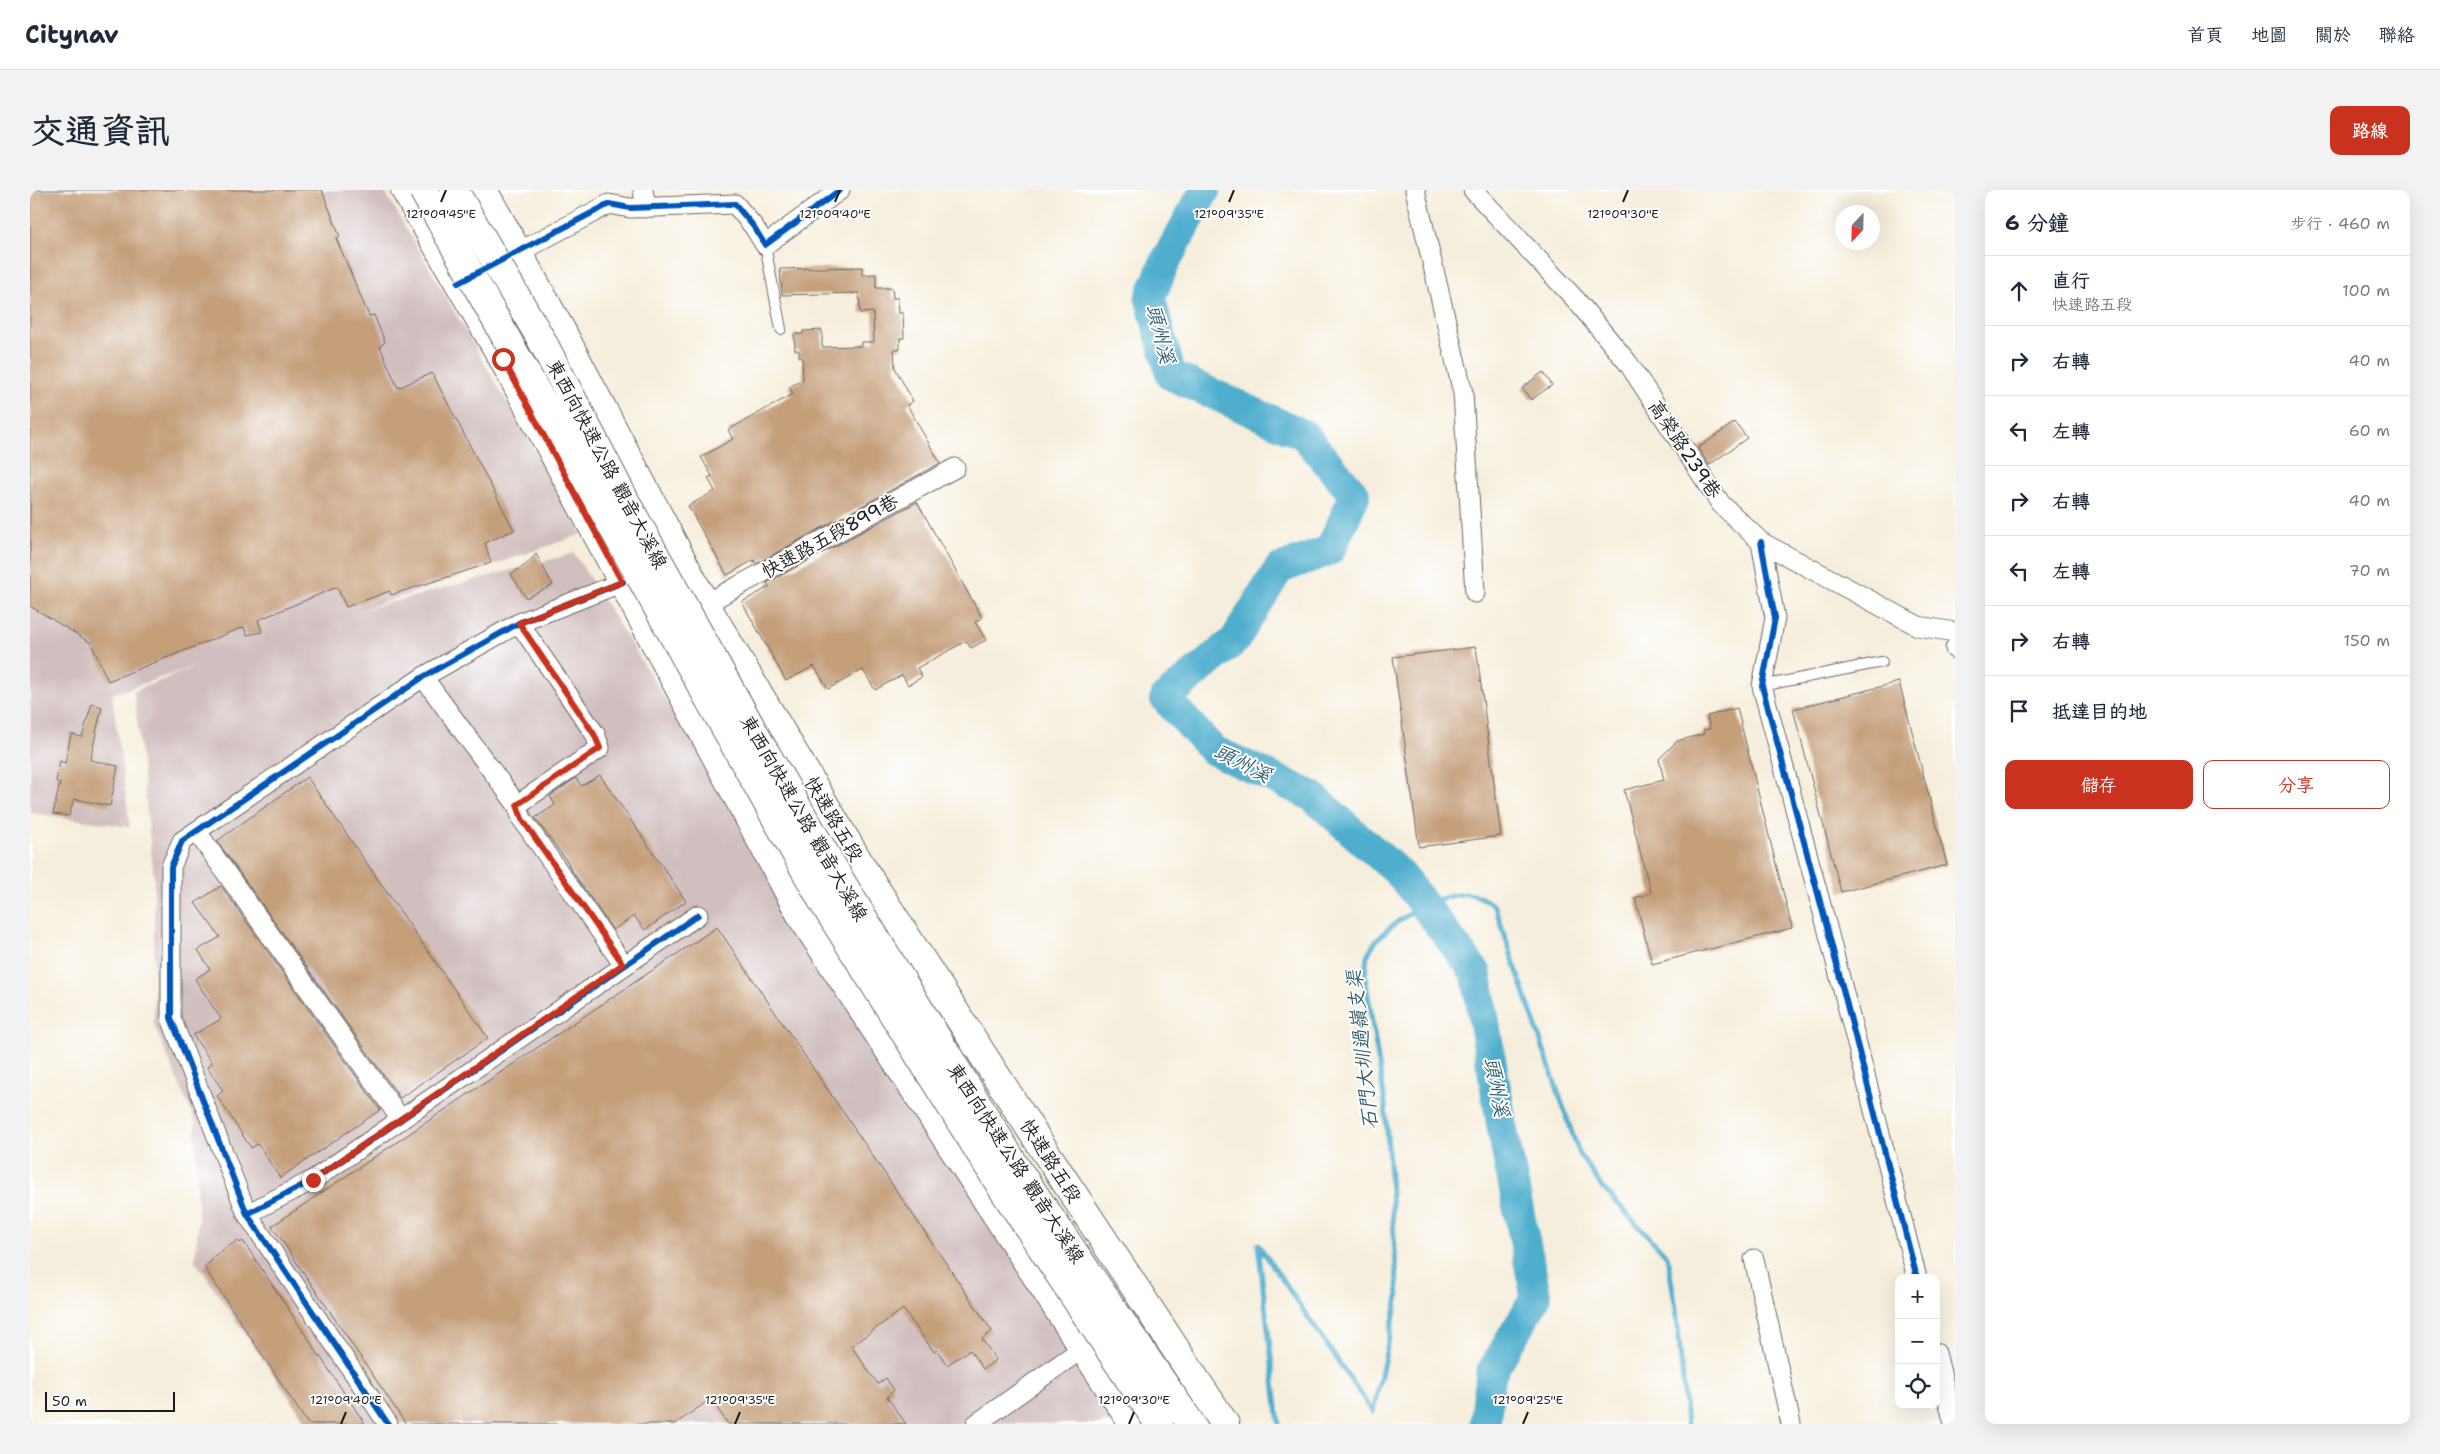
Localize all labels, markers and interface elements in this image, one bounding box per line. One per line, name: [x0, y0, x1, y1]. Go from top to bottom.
text: Citynav: [25, 19, 119, 51]
text: 首頁: [2187, 23, 2223, 47]
text: 地圖: [2251, 23, 2287, 47]
text: 關於: [2315, 23, 2351, 47]
text: 聯絡: [2379, 23, 2415, 47]
button: 路線: [2330, 106, 2410, 155]
text: 交通資訊: [30, 107, 170, 154]
north arrow: [1835, 205, 1880, 250]
text: 121°09'45"E: [406, 206, 476, 222]
text: 121°09'40"E: [799, 206, 871, 222]
text: 121°09'35"E: [1194, 206, 1264, 222]
text: 121°09'30"E: [1587, 206, 1659, 222]
text: 6 分鐘: [2005, 209, 2069, 237]
text: 步行 · 460 m: [2290, 213, 2390, 234]
text: 直行: [2052, 268, 2090, 293]
icon: ahead: [2005, 277, 2033, 305]
text: 100 m: [2342, 280, 2390, 301]
text: 快速路五段: [2052, 294, 2132, 315]
water label: 頭州溪: [1141, 302, 1181, 367]
icon: right: [2005, 347, 2033, 375]
route start: [492, 348, 515, 371]
text: 右轉: [2052, 349, 2090, 374]
text: 40 m: [2348, 350, 2390, 371]
street label: 東西向快速公路 觀音大溪線: [541, 355, 673, 573]
street label: 高榮路239巷: [1643, 395, 1727, 503]
icon: left: [2005, 417, 2033, 445]
text: 左轉: [2052, 419, 2090, 444]
text: 60 m: [2349, 420, 2390, 441]
icon: right: [2005, 487, 2033, 515]
street label: 快速路五段899巷: [757, 488, 903, 584]
text: 右轉: [2052, 489, 2090, 514]
text: 40 m: [2348, 490, 2390, 511]
icon: left: [2005, 557, 2033, 585]
text: 左轉: [2052, 559, 2090, 584]
text: 70 m: [2349, 560, 2390, 581]
icon: right: [2005, 627, 2033, 655]
text: 右轉: [2052, 629, 2090, 654]
text: 150 m: [2343, 630, 2390, 651]
icon: arrive: [2005, 697, 2033, 725]
text: 抵達目的地: [2052, 699, 2147, 724]
street label: 東西向快速公路 觀音大溪線: [735, 710, 873, 926]
water label: 頭州溪: [1210, 738, 1277, 789]
button: 儲存: [2005, 760, 2193, 809]
button: 分享: [2203, 760, 2390, 809]
street label: 快速路五段: [799, 772, 869, 866]
water label: 石門大圳過嶺支渠: [1340, 967, 1383, 1131]
water label: 頭州溪: [1479, 1055, 1516, 1120]
street label: 東西向快速公路 觀音大溪線: [942, 1058, 1090, 1268]
street label: 快速路五段: [1015, 1114, 1087, 1208]
route end: [302, 1169, 325, 1192]
map controls: [1895, 1274, 1940, 1409]
button: +: [1895, 1274, 1940, 1319]
button: −: [1895, 1319, 1940, 1364]
button: locate: [1895, 1364, 1940, 1409]
scale bar: [45, 1389, 175, 1412]
text: 50 m: [52, 1392, 87, 1410]
text: 121°09'40"E: [310, 1392, 382, 1408]
text: 121°09'35"E: [705, 1392, 775, 1408]
text: 121°09'30"E: [1098, 1392, 1170, 1408]
text: 121°09'25"E: [1493, 1392, 1563, 1408]

